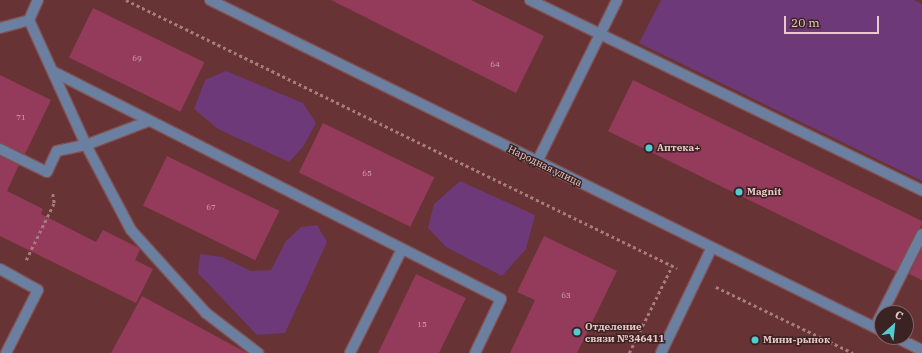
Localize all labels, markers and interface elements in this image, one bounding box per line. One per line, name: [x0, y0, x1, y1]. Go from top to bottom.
scale bar: [786, 8, 881, 34]
text: 20 m: [791, 15, 820, 30]
house number: 69: [132, 54, 142, 64]
house number: 64: [490, 60, 500, 70]
house number: 71: [16, 113, 26, 123]
place label: Аптека+: [657, 142, 700, 154]
street label: Народная улица: [506, 143, 584, 189]
marker: Аптека+: [644, 143, 654, 153]
house number: 65: [362, 169, 372, 179]
place label: Magnit: [747, 186, 781, 198]
marker: Magnit: [734, 187, 744, 197]
house number: 67: [206, 203, 216, 213]
house number: 63: [561, 291, 571, 301]
north arrow: [874, 305, 914, 345]
text: С: [893, 307, 905, 323]
house number: 15: [417, 320, 427, 330]
place label: Отделение связи №346411: [585, 320, 664, 344]
marker: Отделение связи №346411: [572, 327, 582, 337]
place label: Мини-рынок: [763, 334, 830, 346]
marker: Мини-рынок: [750, 335, 760, 345]

